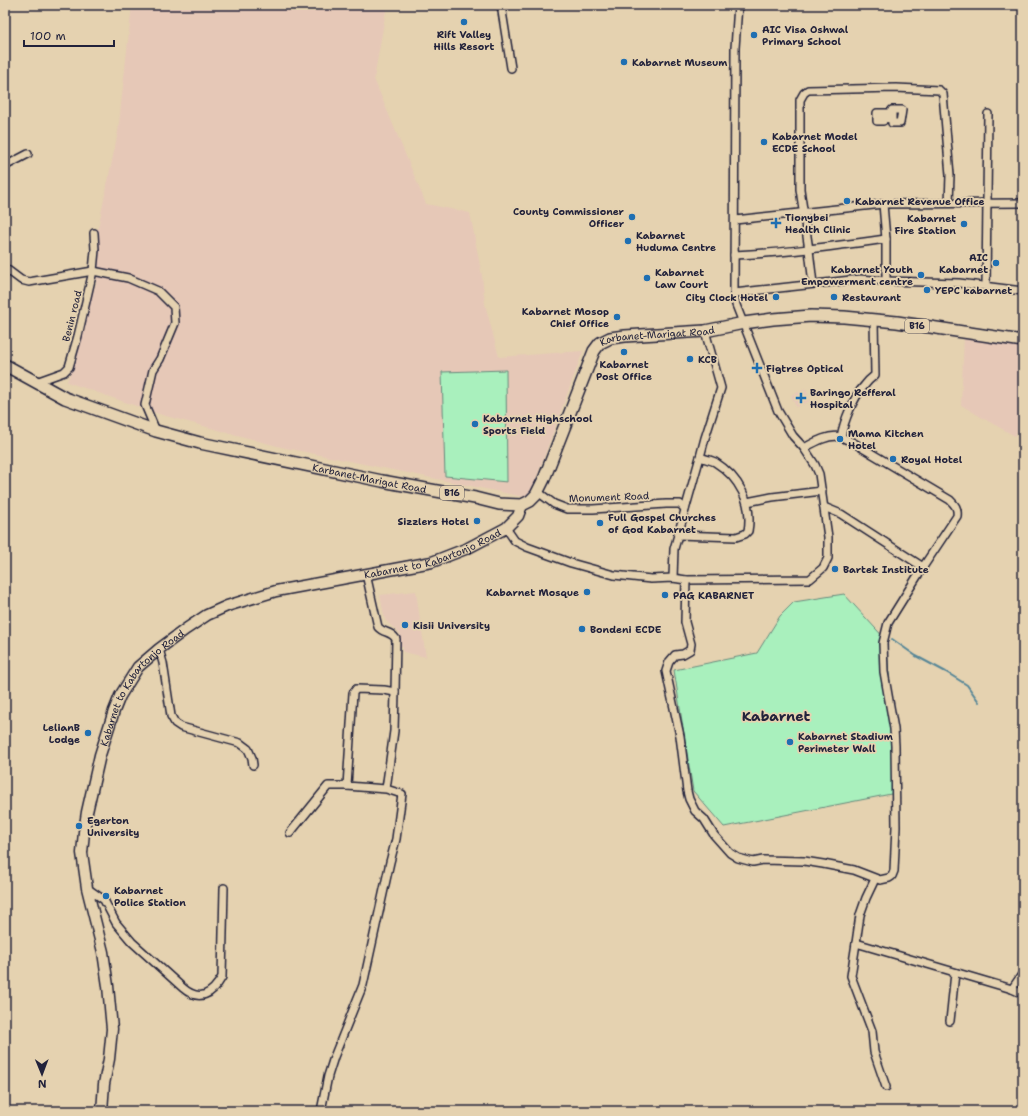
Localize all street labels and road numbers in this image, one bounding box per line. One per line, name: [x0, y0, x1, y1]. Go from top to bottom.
street label: Benin road: [59, 288, 85, 343]
road number: B16: [905, 319, 929, 333]
street label: Karbanet-Marigat Road: [597, 323, 716, 349]
street label: Karbanet-Marigat Road: [311, 460, 428, 496]
road number: B16: [440, 486, 464, 500]
street label: Monument Road: [569, 489, 650, 505]
street label: Kabarnet to Kabartonjo Road: [363, 525, 504, 581]
street label: Kabarnet to Kabartonjo Road: [97, 626, 187, 748]

